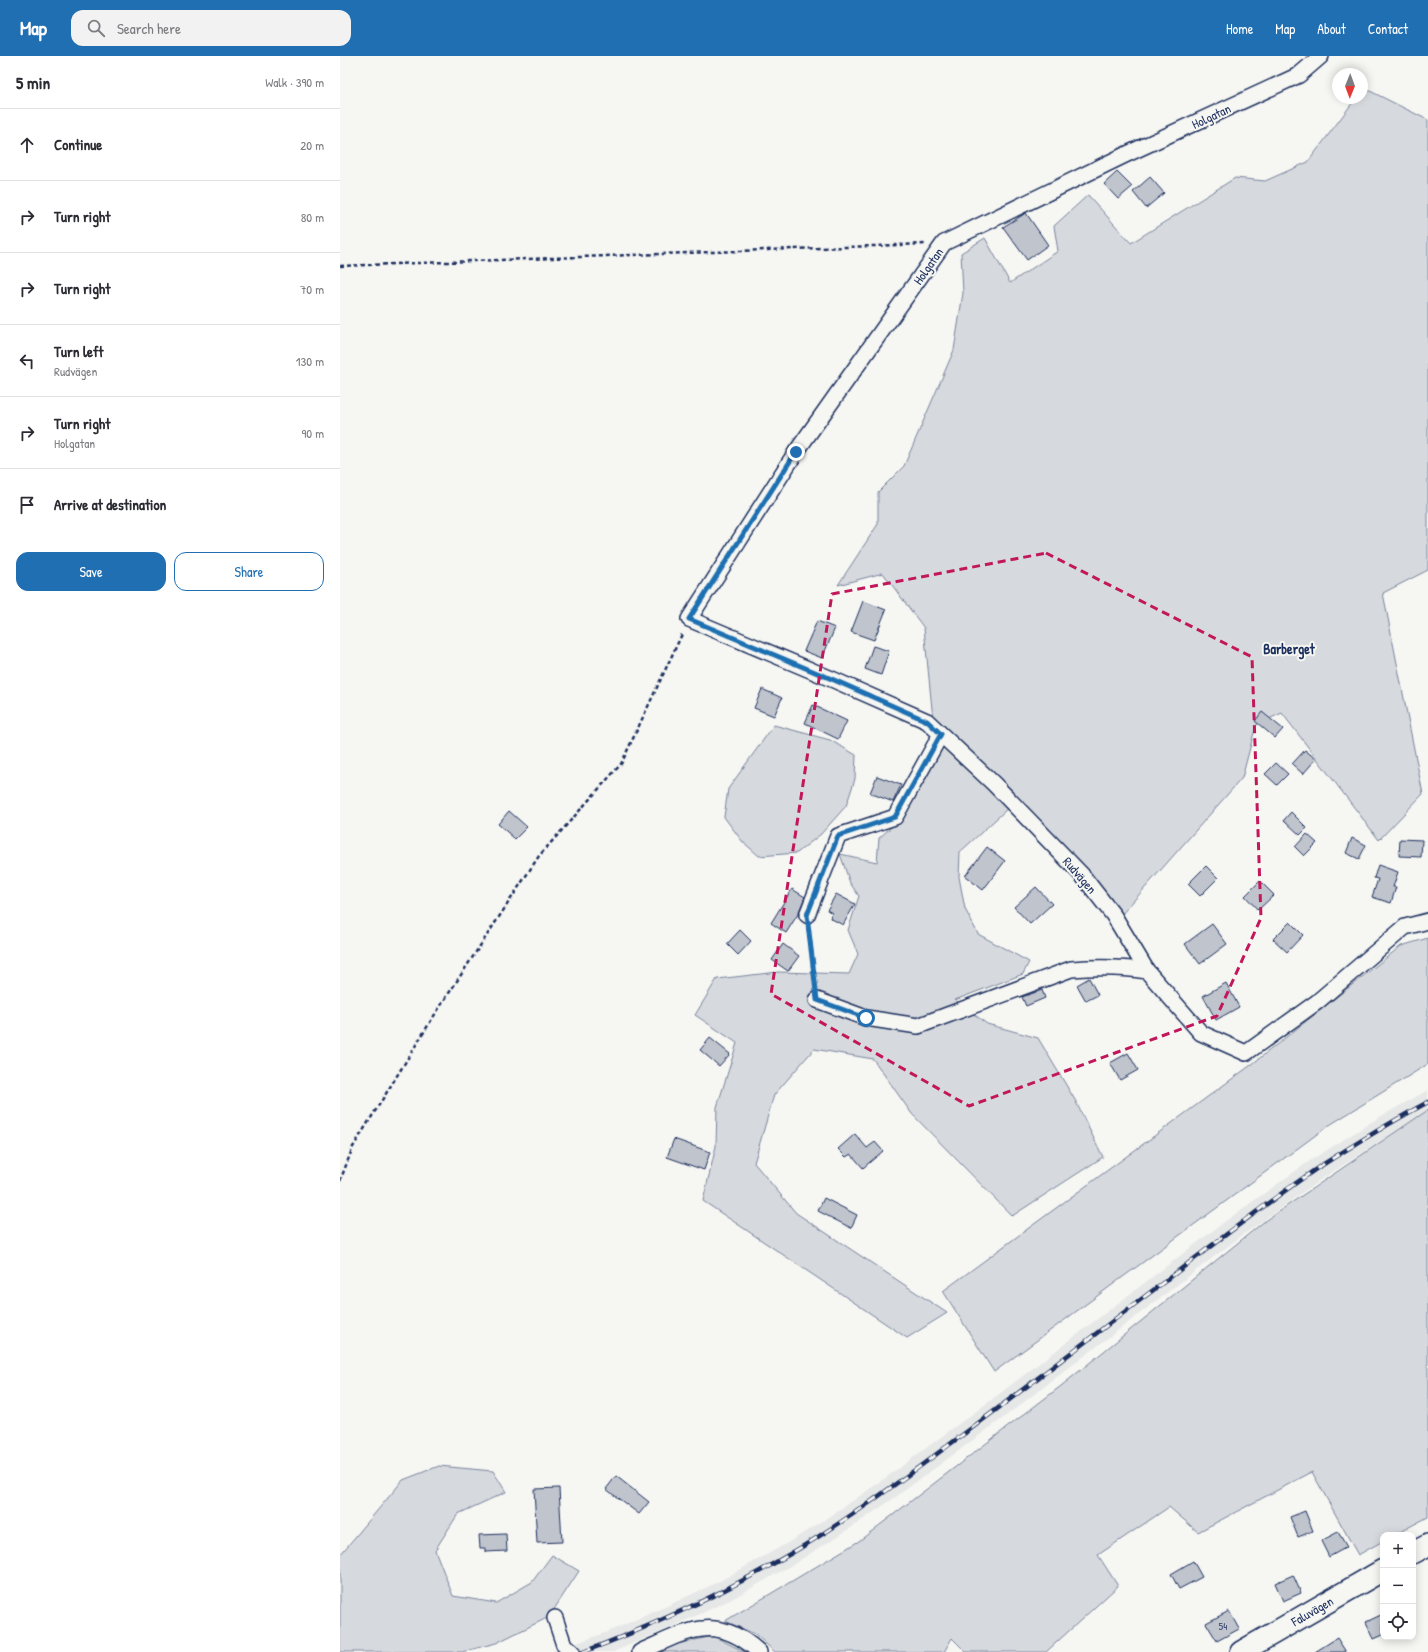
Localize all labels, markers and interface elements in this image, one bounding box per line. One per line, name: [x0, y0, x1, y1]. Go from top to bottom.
search box: [71, 10, 351, 46]
text: Map: [20, 15, 47, 41]
icon: search: [85, 17, 107, 39]
text: Search here: [117, 18, 181, 39]
text: Home: [1226, 19, 1253, 38]
text: Map: [1275, 19, 1295, 38]
text: About: [1317, 19, 1346, 38]
text: Contact: [1368, 19, 1408, 38]
north arrow: [1332, 68, 1368, 104]
text: 5 min: [16, 71, 50, 94]
text: Walk · 390 m: [265, 73, 324, 91]
street label: Holgatan: [1189, 99, 1234, 133]
icon: ahead: [16, 134, 38, 156]
text: Continue: [54, 134, 102, 155]
text: 20 m: [300, 136, 324, 154]
icon: right: [16, 206, 38, 228]
text: Turn right: [54, 206, 110, 227]
text: 80 m: [301, 208, 324, 226]
street label: Holgatan: [909, 244, 947, 288]
icon: right: [16, 278, 38, 300]
text: Turn right: [54, 278, 110, 299]
text: 70 m: [300, 280, 324, 298]
text: Turn left: [54, 341, 104, 362]
icon: left: [16, 350, 38, 372]
text: 130 m: [296, 352, 324, 370]
text: Rudvägen: [54, 362, 97, 380]
text: Turn right: [54, 413, 110, 434]
icon: right: [16, 422, 38, 444]
text: 90 m: [302, 424, 324, 442]
text: Holgatan: [54, 434, 95, 452]
route end: [787, 443, 805, 461]
icon: arrive: [16, 494, 38, 516]
text: Arrive at destination: [54, 494, 166, 515]
button: Save: [16, 552, 166, 591]
button: Share: [174, 552, 324, 591]
district label: Barberget: [1263, 639, 1316, 660]
street label: Rudvägen: [1059, 853, 1101, 897]
route start: [857, 1009, 875, 1027]
map controls: [1380, 1532, 1416, 1640]
button: +: [1380, 1532, 1416, 1568]
button: −: [1380, 1568, 1416, 1604]
street label: Faluvägen: [1287, 1592, 1336, 1631]
button: locate: [1380, 1604, 1416, 1640]
house number: 54: [1219, 1619, 1227, 1633]

